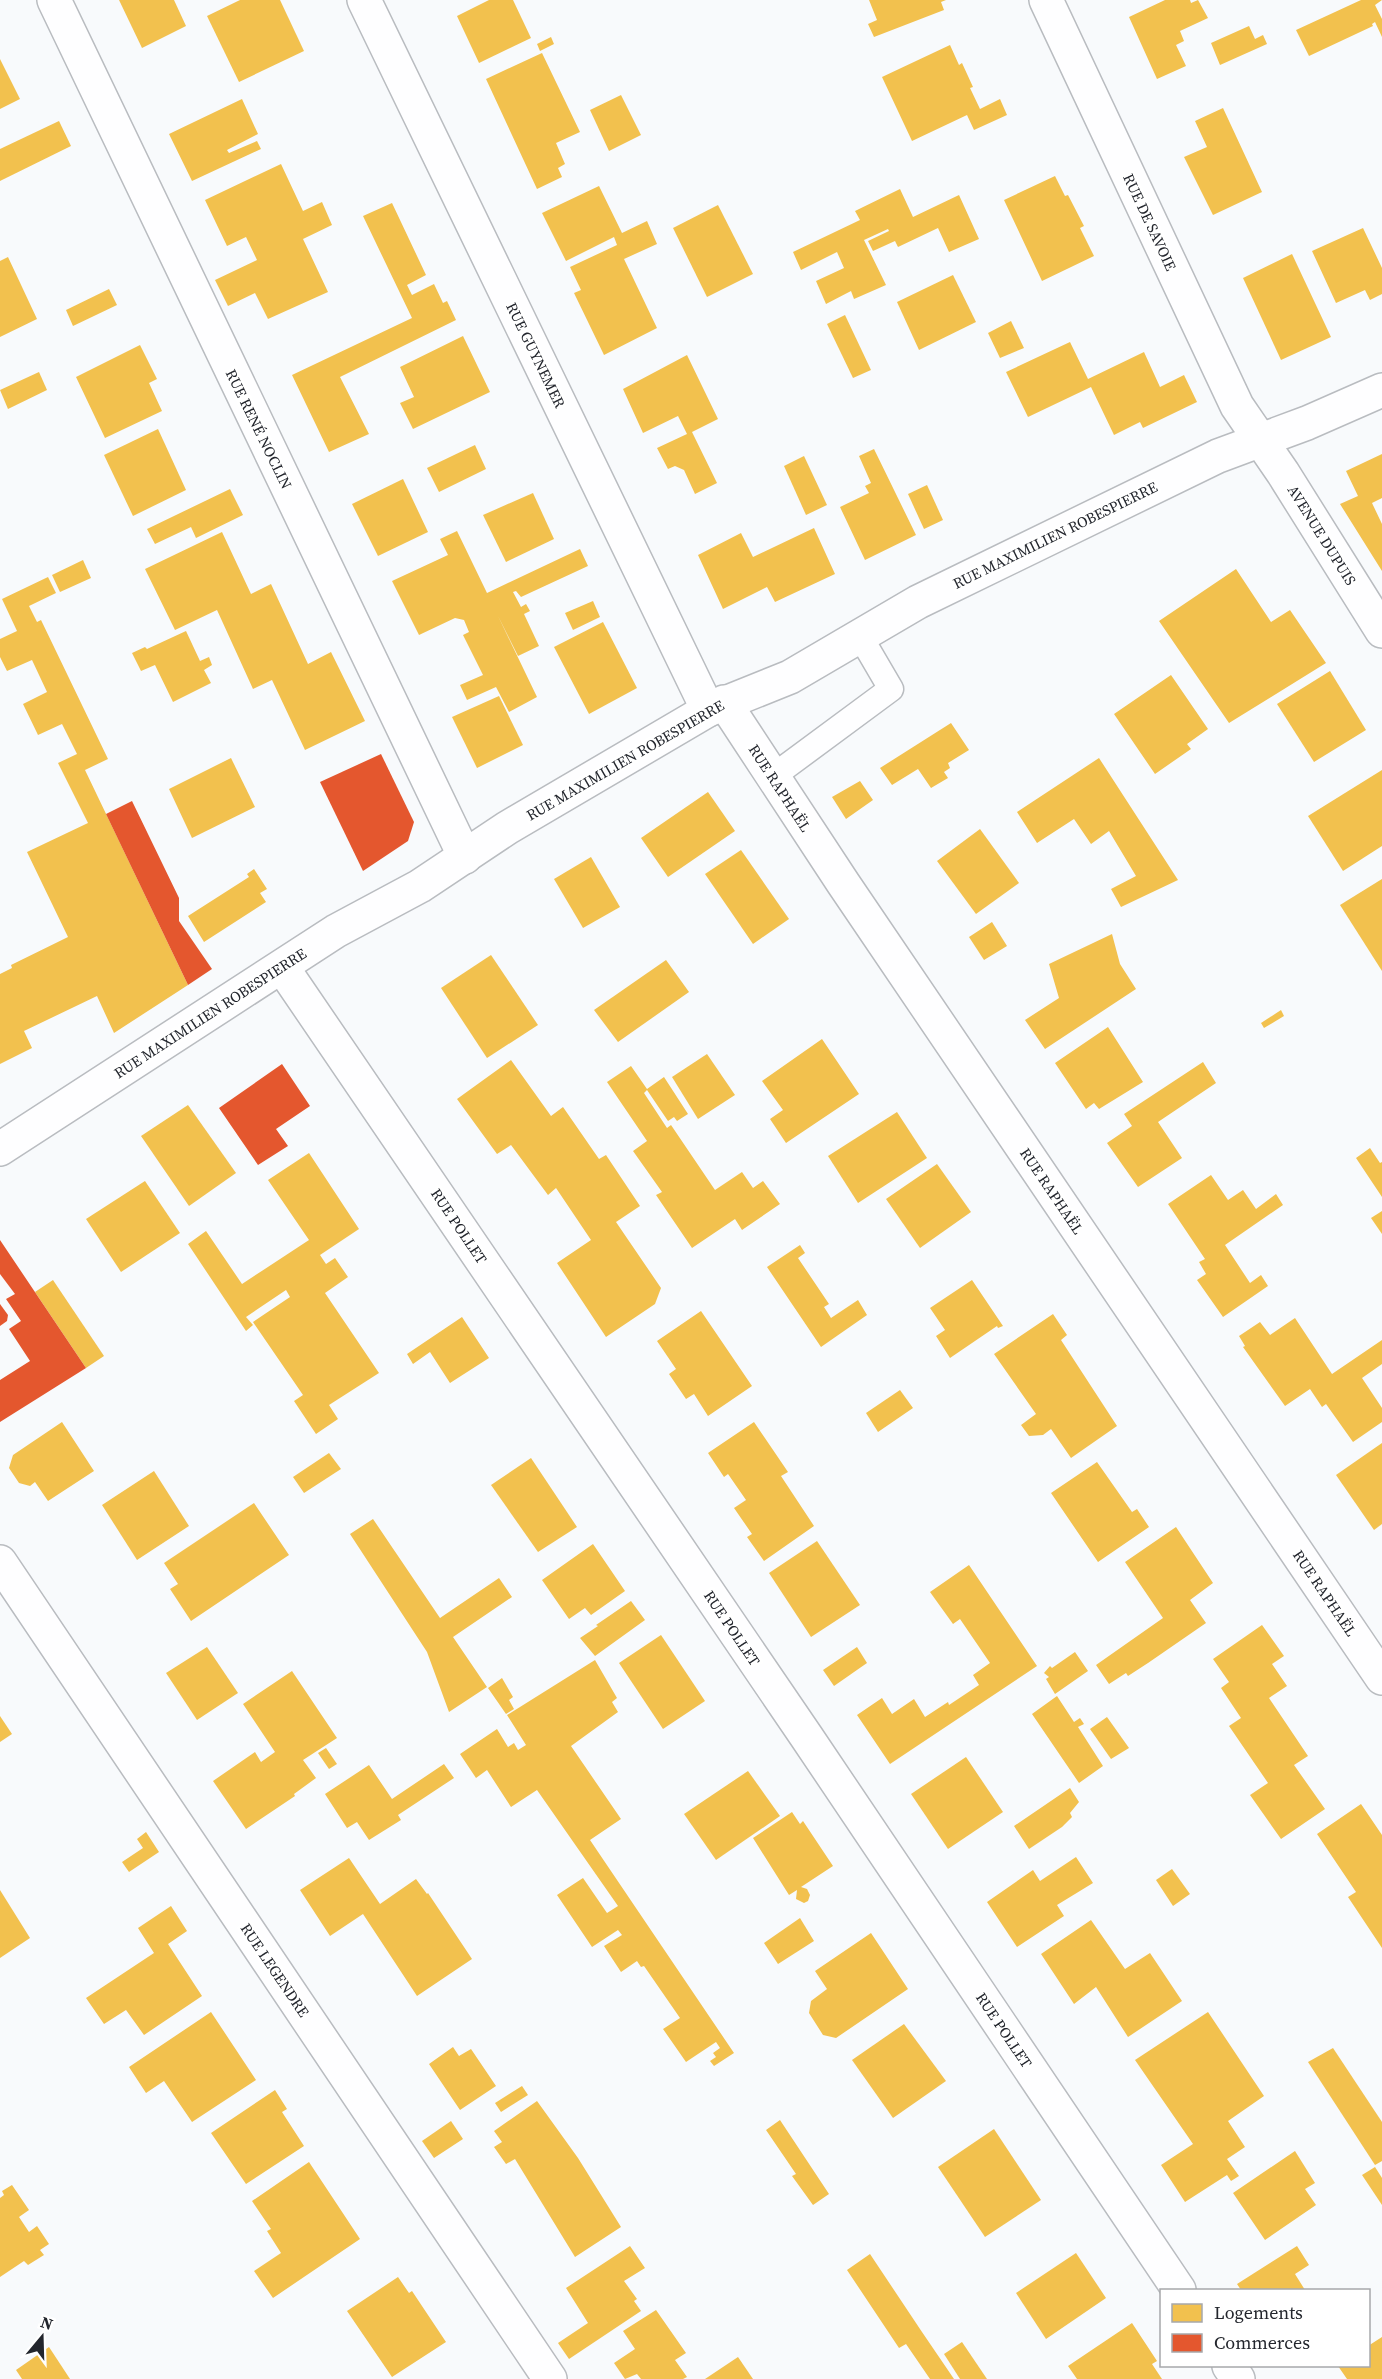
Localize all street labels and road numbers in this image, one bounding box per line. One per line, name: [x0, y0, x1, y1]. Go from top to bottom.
street label: RUE DE SAVOIE: [1118, 170, 1182, 274]
street label: RUE GUYNEMER: [501, 299, 571, 412]
street label: RUE RENÉ NOCLIN: [221, 366, 297, 492]
street label: RUE MAXIMILIEN ROBESPIERRE: [949, 476, 1161, 594]
street label: AVENUE DUPUIS: [1283, 481, 1361, 589]
street label: RUE MAXIMILIEN ROBESPIERRE: [522, 695, 728, 825]
street label: RUE RAPHAËL: [744, 740, 816, 836]
street label: RUE MAXIMILIEN ROBESPIERRE: [110, 943, 310, 1083]
street label: RUE RAPHAËL: [1015, 1143, 1089, 1239]
street label: RUE POLLET: [426, 1184, 492, 1268]
street label: RUE RAPHAËL: [1288, 1545, 1362, 1641]
street label: RUE POLLET: [699, 1586, 765, 1670]
street label: RUE LEGENDRE: [236, 1919, 314, 2021]
street label: RUE POLLET: [971, 1988, 1037, 2072]

